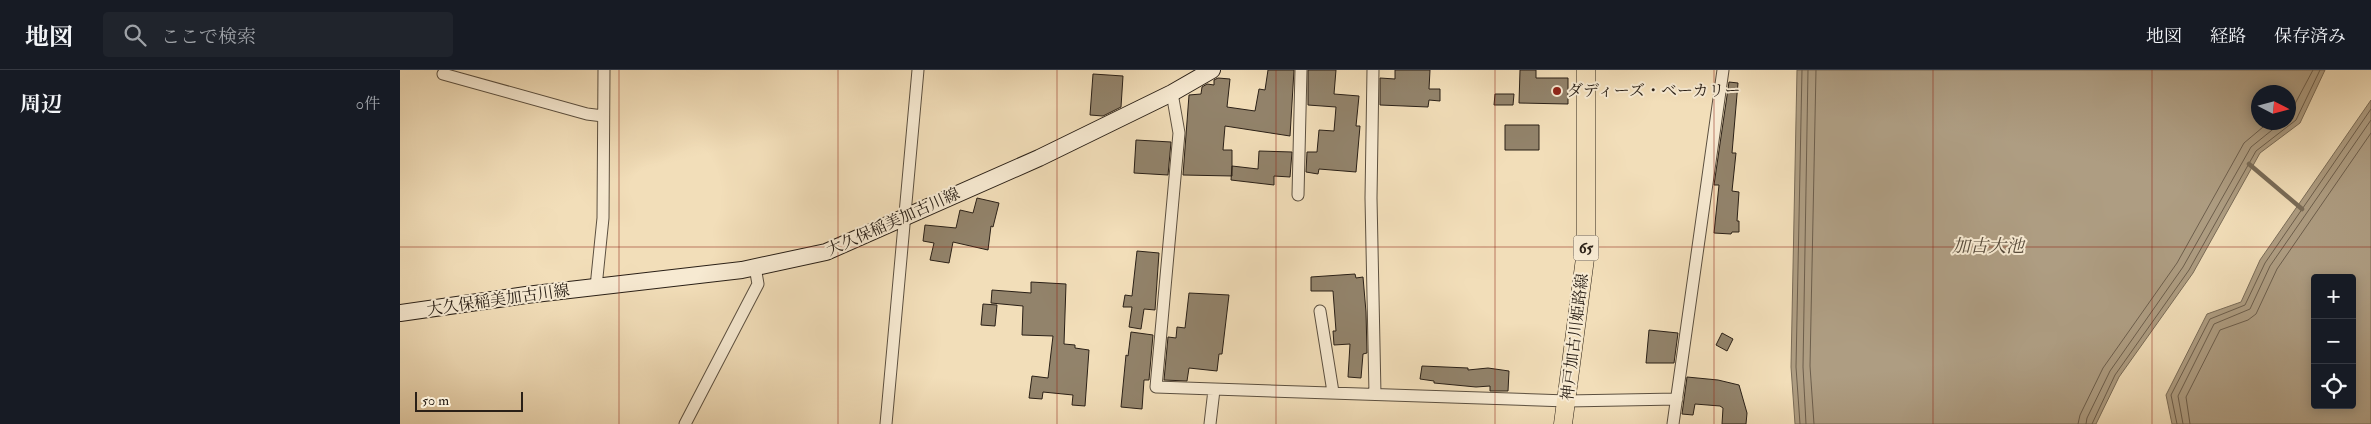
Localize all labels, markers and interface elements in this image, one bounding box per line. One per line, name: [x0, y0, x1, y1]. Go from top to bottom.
search box: [103, 12, 453, 57]
icon: search: [121, 21, 149, 49]
text: 地図: [25, 22, 73, 53]
text: ここで検索: [161, 25, 256, 49]
text: 地図: [2146, 25, 2182, 48]
text: 経路: [2210, 25, 2246, 48]
text: 保存済み: [2274, 25, 2346, 48]
place label: ダディーズ・ベーカリー: [1567, 81, 1741, 101]
marker: ダディーズ・ベーカリー: [1551, 85, 1563, 97]
north arrow: [2251, 85, 2296, 130]
text: 周辺: [20, 91, 62, 118]
text: 0件: [356, 94, 380, 114]
street label: 大久保稲美加古川線: [823, 184, 963, 260]
water label: 加古大池: [1952, 235, 2026, 258]
road number: 65: [1574, 236, 1598, 260]
street label: 神戸加古川姫路線: [1557, 272, 1593, 402]
map controls: [2311, 274, 2356, 409]
button: +: [2311, 274, 2356, 319]
street label: 大久保稲美加古川線: [425, 280, 571, 320]
button: −: [2311, 319, 2356, 364]
button: locate: [2311, 364, 2356, 409]
scale bar: [415, 389, 522, 412]
text: 50 m: [422, 392, 449, 409]

